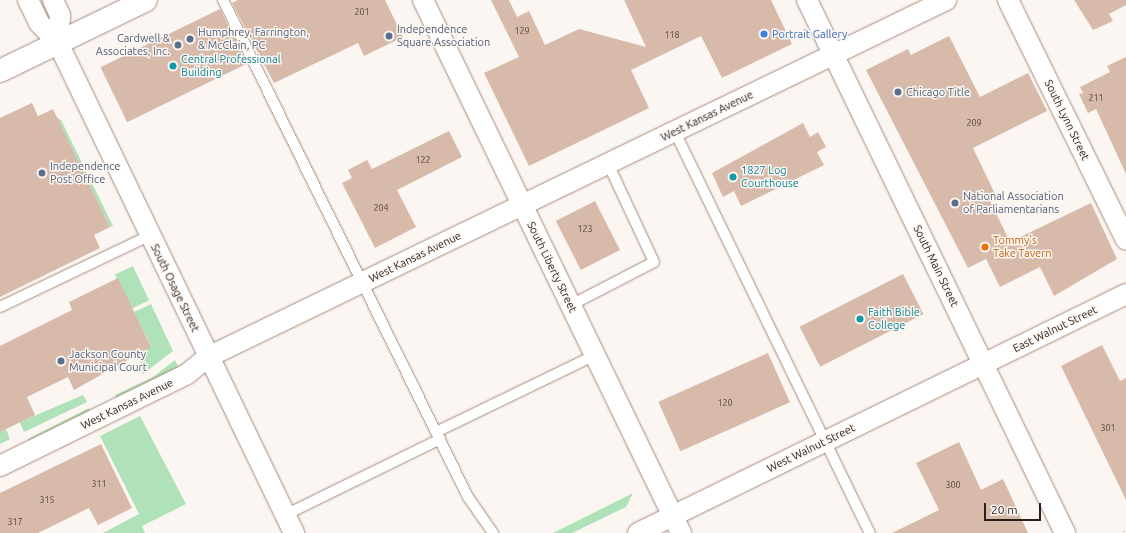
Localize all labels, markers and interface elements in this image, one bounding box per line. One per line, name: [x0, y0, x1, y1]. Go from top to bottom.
house number: 201: [354, 7, 370, 17]
place label: Independence Square Association: [397, 23, 490, 49]
place label: Humphrey, Farrington, & McClain, PC: [198, 26, 309, 52]
house number: 129: [514, 26, 530, 36]
place label: Portrait Gallery: [772, 27, 847, 41]
marker: Portrait Gallery: [759, 29, 769, 39]
house number: 118: [664, 30, 680, 40]
marker: Independence Square Association: [384, 31, 394, 41]
place label: Cardwell & Associates, Inc.: [96, 32, 170, 58]
marker: Humphrey, Farrington, & McClain, PC: [185, 34, 195, 44]
marker: Cardwell & Associates, Inc.: [173, 40, 183, 50]
place label: Central Professional Building: [181, 53, 281, 79]
marker: Central Professional Building: [168, 61, 178, 71]
street label: South Lynn Street: [1042, 77, 1092, 163]
place label: Chicago Title: [906, 85, 970, 99]
marker: Chicago Title: [893, 87, 903, 97]
street label: West Kansas Avenue: [659, 88, 755, 144]
house number: 211: [1088, 93, 1104, 103]
house number: 209: [966, 118, 982, 128]
house number: 122: [415, 155, 431, 165]
place label: Independence Post Office: [50, 160, 120, 186]
place label: 1827 Log Courthouse: [741, 164, 799, 190]
marker: Independence Post Office: [37, 168, 47, 178]
marker: 1827 Log Courthouse: [728, 172, 738, 182]
place label: National Association of Parliamentarians: [963, 190, 1064, 216]
marker: National Association of Parliamentarians: [950, 198, 960, 208]
house number: 204: [373, 203, 389, 213]
street label: South Liberty Street: [524, 219, 580, 315]
street label: South Main Street: [911, 223, 961, 309]
house number: 123: [577, 224, 593, 234]
street label: West Kansas Avenue: [367, 229, 463, 285]
place label: Tommy's Take Tavern: [993, 234, 1051, 260]
street label: South Osage Street: [148, 242, 202, 334]
marker: Tommy's Take Tavern: [980, 242, 990, 252]
street label: East Walnut Street: [1011, 303, 1099, 355]
place label: Faith Bible College: [868, 306, 920, 332]
marker: Faith Bible College: [855, 314, 865, 324]
place label: Jackson County Municipal Court: [69, 348, 147, 374]
marker: Jackson County Municipal Court: [56, 356, 66, 366]
street label: West Kansas Avenue: [79, 376, 175, 432]
house number: 120: [717, 398, 733, 408]
street label: West Walnut Street: [765, 421, 857, 475]
house number: 301: [1100, 423, 1116, 433]
house number: 311: [91, 479, 107, 489]
house number: 300: [945, 480, 961, 490]
house number: 315: [39, 495, 55, 505]
scale bar: [986, 495, 1043, 521]
text: 20 m: [991, 503, 1018, 516]
house number: 317: [7, 517, 23, 527]

